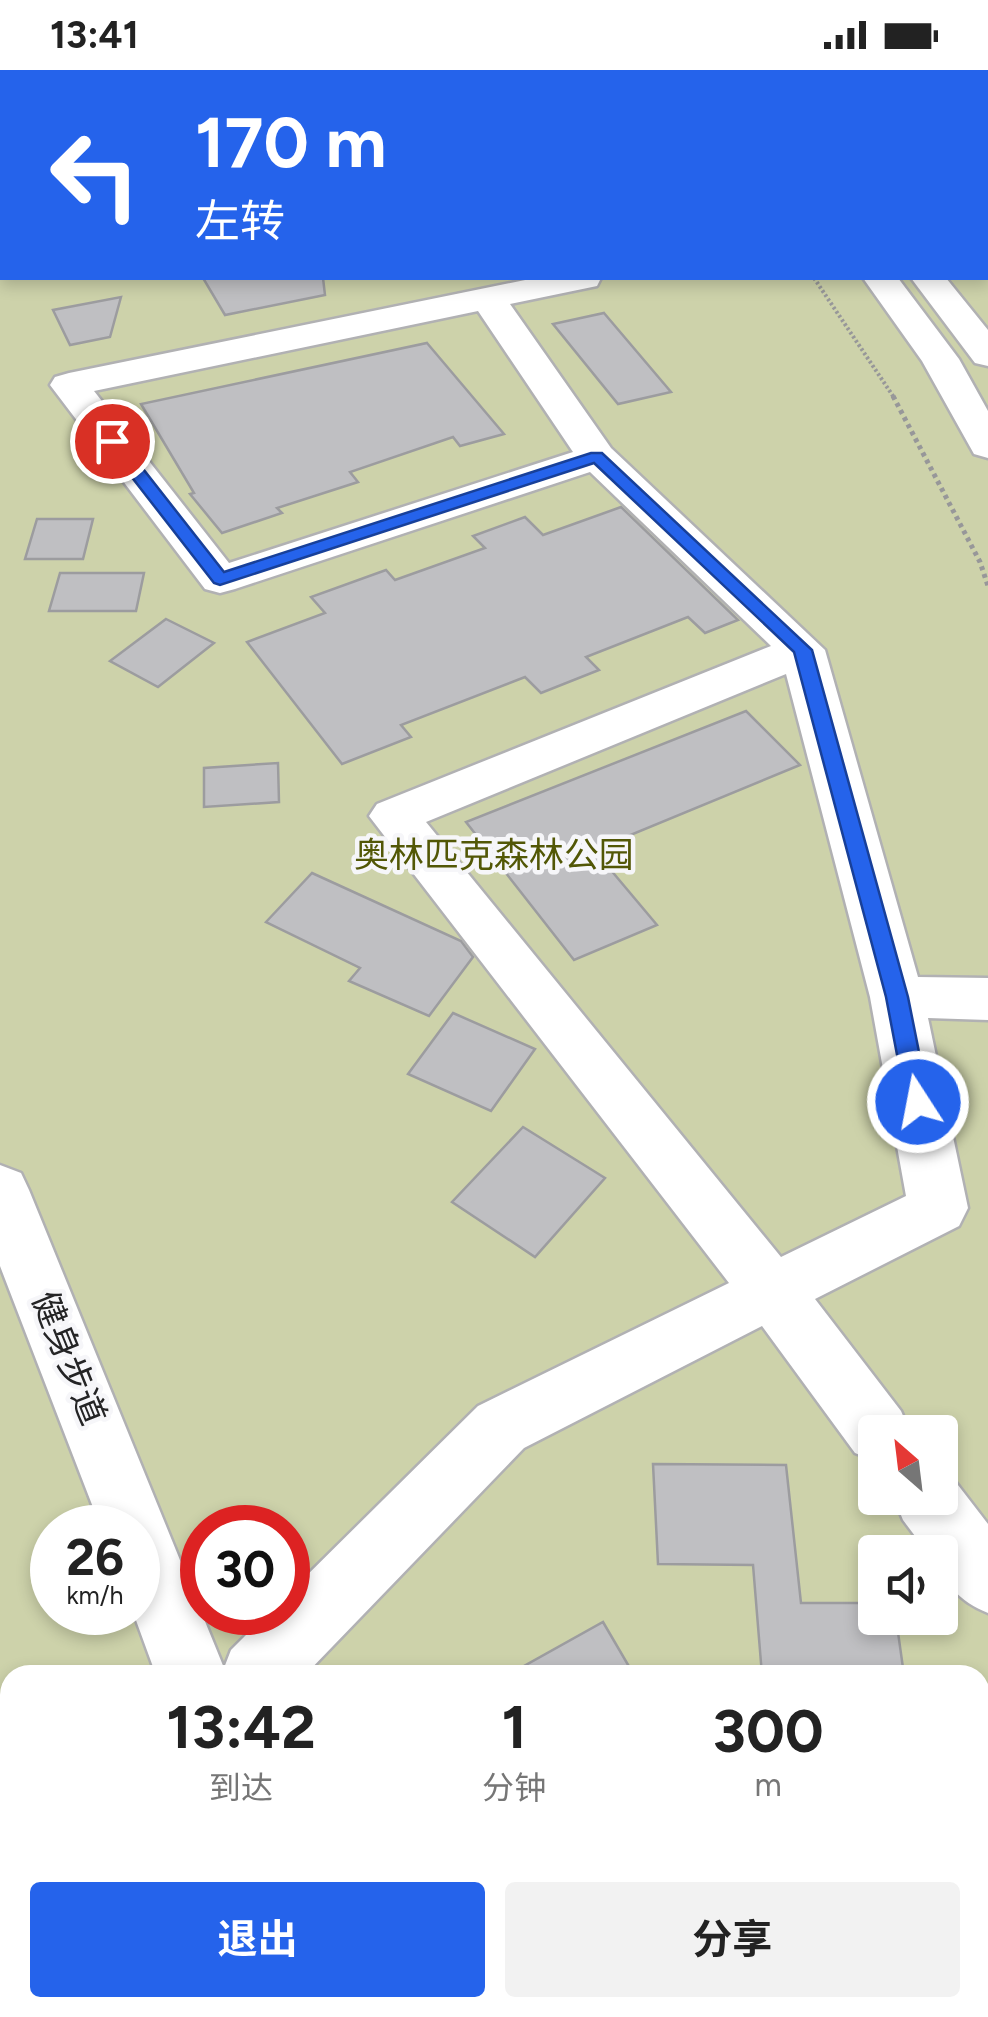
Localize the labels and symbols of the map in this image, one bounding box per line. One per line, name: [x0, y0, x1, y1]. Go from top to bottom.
pin: [70, 399, 155, 484]
park label: 奥林匹克森林公园: [354, 834, 634, 876]
position arrow: [866, 1050, 970, 1154]
street label: 健身步道: [23, 1285, 115, 1431]
north arrow: [858, 1415, 958, 1515]
speed limit sign: 30: [180, 1505, 310, 1635]

